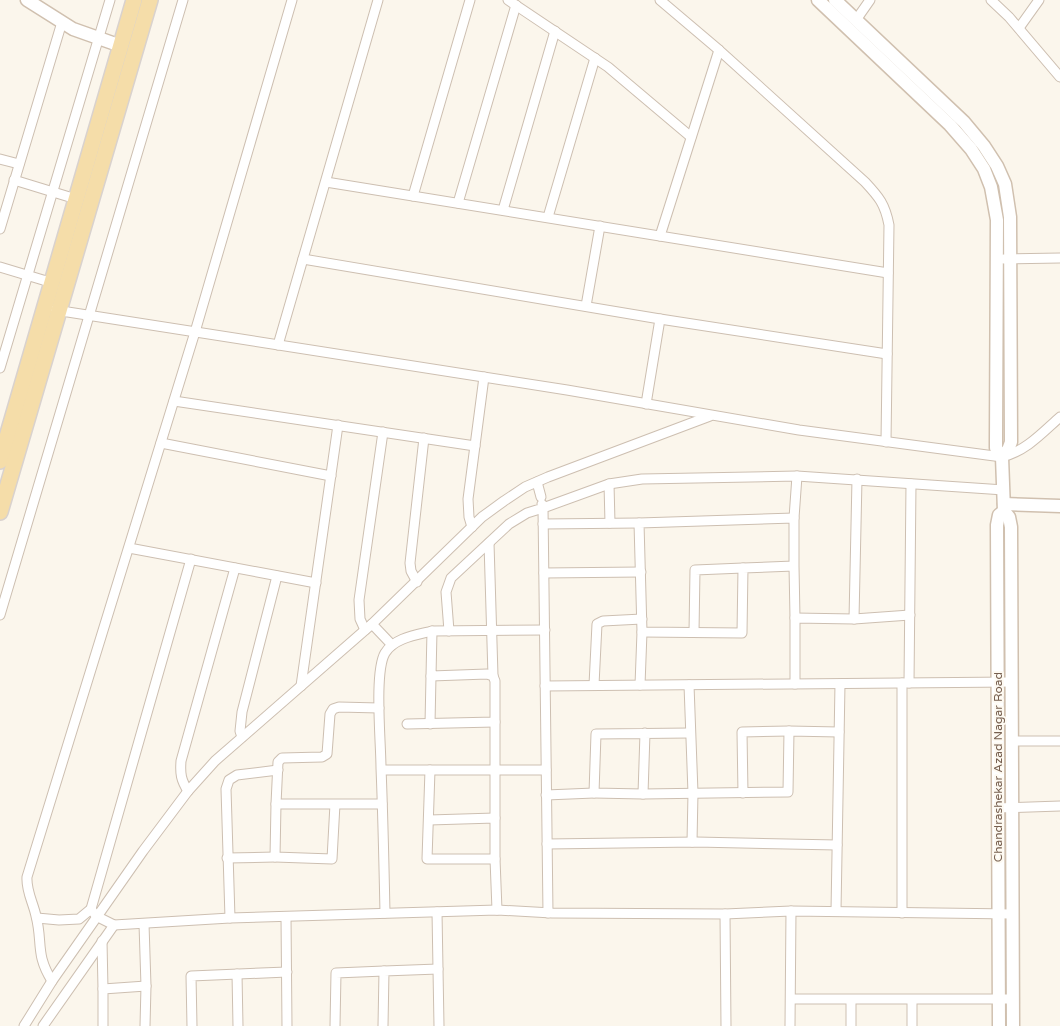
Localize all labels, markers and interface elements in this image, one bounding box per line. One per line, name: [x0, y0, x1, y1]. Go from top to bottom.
street label: Chandrashekar Azad Nagar Road: [991, 672, 1005, 862]

